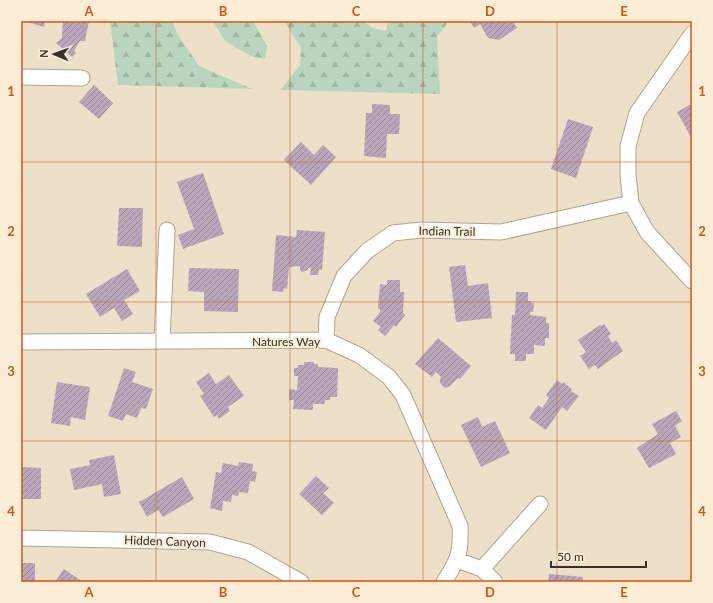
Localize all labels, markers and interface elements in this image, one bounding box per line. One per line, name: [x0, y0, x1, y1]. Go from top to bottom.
text: A: [83, 3, 94, 19]
text: B: [219, 3, 228, 19]
text: C: [352, 3, 361, 19]
text: D: [485, 3, 495, 19]
text: E: [620, 3, 628, 19]
north arrow: [34, 34, 74, 74]
text: N: [37, 49, 50, 58]
text: 1: [7, 83, 15, 99]
text: 1: [698, 83, 706, 99]
text: 2: [7, 223, 15, 239]
street label: Indian Trail: [419, 223, 475, 239]
text: 2: [698, 223, 706, 239]
street label: Natures Way: [252, 334, 321, 349]
text: 3: [7, 363, 15, 379]
text: 3: [698, 363, 706, 379]
text: 4: [7, 503, 15, 519]
text: 4: [698, 503, 706, 519]
street label: Hidden Canyon: [124, 532, 206, 550]
scale bar: [551, 543, 646, 569]
text: 50 m: [557, 549, 584, 564]
text: A: [83, 584, 94, 600]
text: B: [219, 584, 228, 600]
text: C: [352, 584, 361, 600]
text: D: [485, 584, 495, 600]
text: E: [620, 584, 628, 600]

